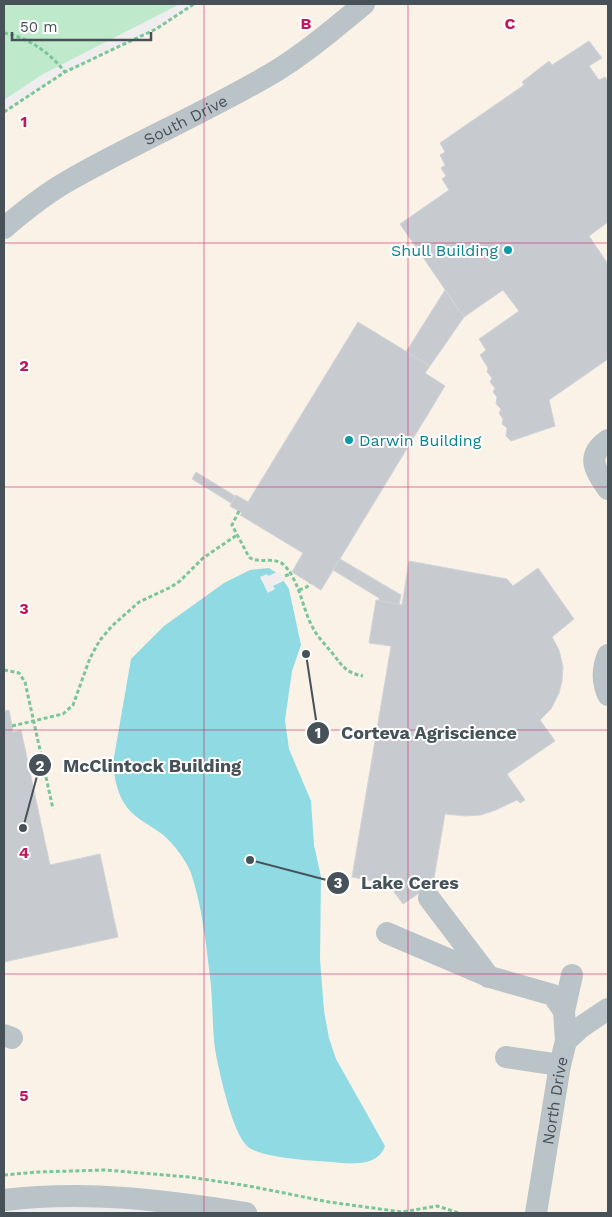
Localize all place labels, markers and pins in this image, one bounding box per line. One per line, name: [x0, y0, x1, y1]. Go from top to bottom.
place label: Shull Building: [391, 241, 498, 260]
marker: Shull Building: [502, 244, 514, 256]
place label: Darwin Building: [359, 431, 482, 450]
marker: Darwin Building: [343, 434, 355, 446]
callout: Corteva Agriscience: [306, 717, 527, 750]
callout: McClintock Building: [27, 749, 251, 782]
callout: Lake Ceres: [326, 866, 468, 899]

